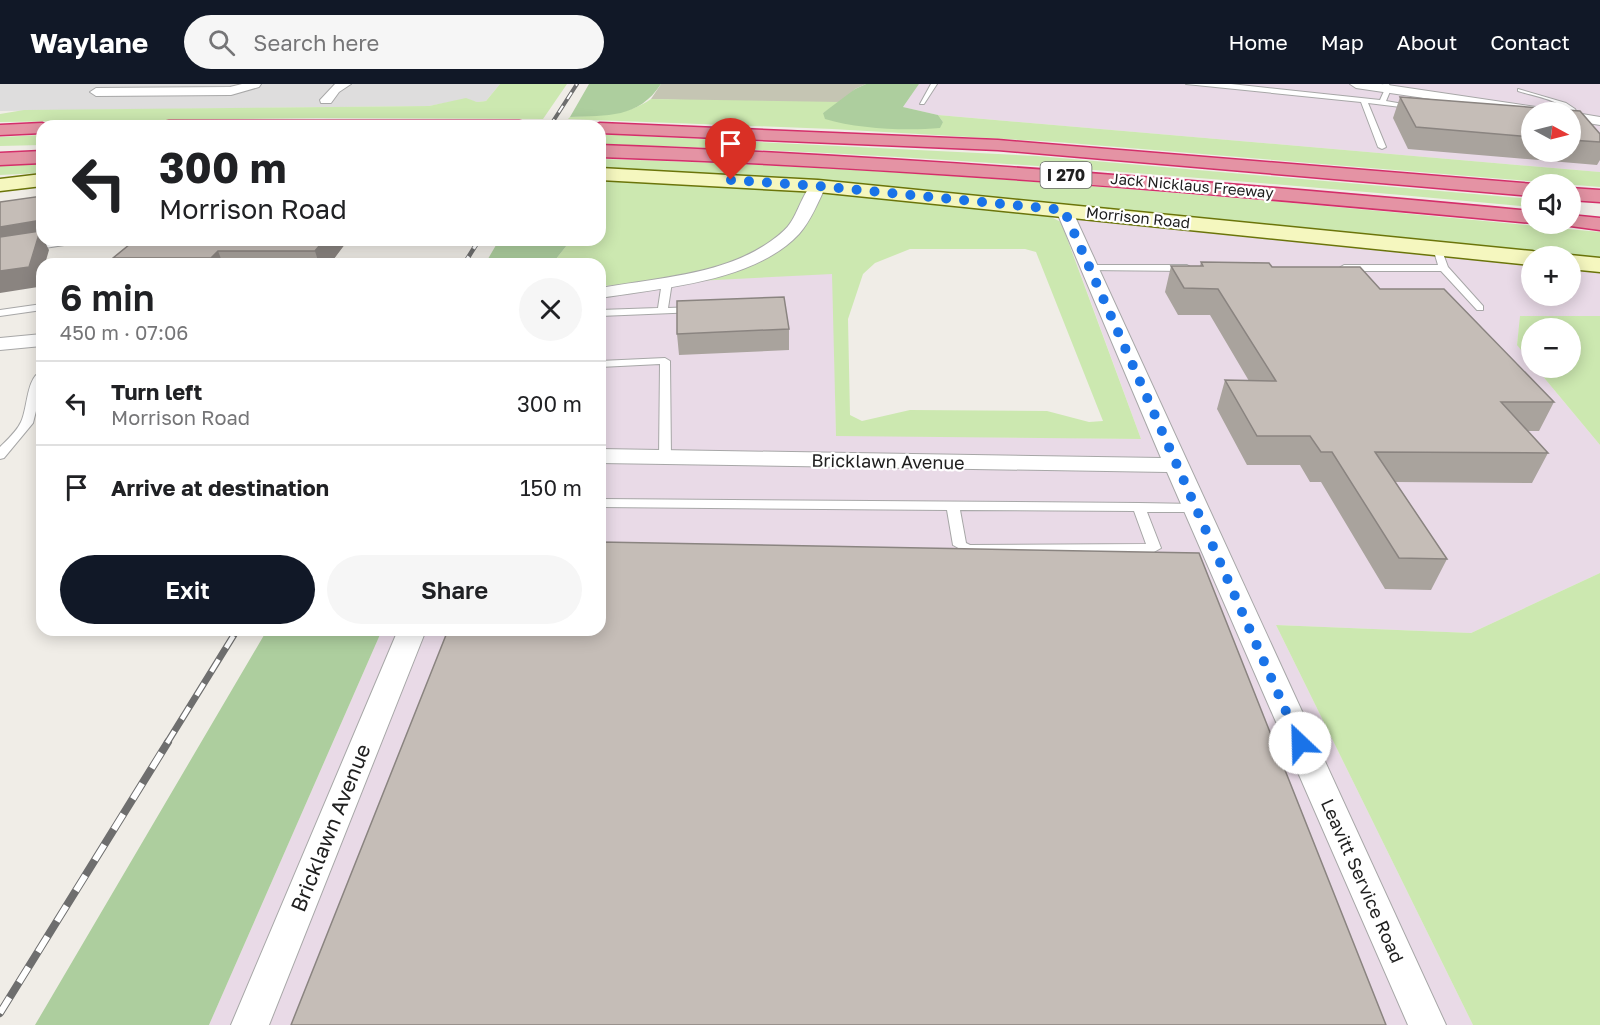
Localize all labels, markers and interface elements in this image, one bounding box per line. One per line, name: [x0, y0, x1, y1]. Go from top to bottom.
search box: [184, 15, 604, 69]
text: Waylane: [30, 26, 148, 59]
icon: search: [205, 26, 238, 59]
text: Search here: [253, 29, 379, 56]
text: Home: [1228, 29, 1288, 55]
text: Map: [1321, 29, 1364, 55]
text: About: [1397, 29, 1457, 55]
text: Contact: [1490, 29, 1570, 55]
north arrow: [1521, 102, 1581, 162]
map controls: [1521, 102, 1581, 378]
pin: [705, 118, 756, 180]
icon: arrive: [714, 127, 747, 160]
text: 300 m: [159, 142, 286, 192]
icon: left: [60, 144, 138, 222]
road number: I 270: [1040, 162, 1092, 188]
street label: Jack Nicklaus Freeway: [1110, 169, 1275, 201]
button: sound: [1521, 174, 1581, 234]
text: Morrison Road: [159, 193, 347, 225]
street label: Morrison Road: [1085, 203, 1191, 231]
button: +: [1521, 246, 1581, 306]
text: 6 min: [60, 276, 155, 319]
button: close: [519, 278, 582, 341]
button: −: [1521, 318, 1581, 378]
text: 450 m · 07:06: [60, 320, 188, 344]
text: Turn left: [111, 378, 202, 405]
icon: left: [60, 387, 93, 420]
text: 300 m: [517, 390, 582, 417]
text: Morrison Road: [111, 405, 250, 429]
street label: Bricklawn Avenue: [811, 449, 965, 473]
icon: arrive: [60, 471, 93, 504]
text: Arrive at destination: [111, 474, 329, 501]
text: 150 m: [520, 474, 582, 501]
button: Exit: [60, 555, 315, 624]
button: Share: [327, 555, 582, 624]
position arrow: [1268, 711, 1332, 775]
street label: Bricklawn Avenue: [285, 740, 376, 915]
street label: Leavitt Service Road: [1317, 795, 1409, 966]

